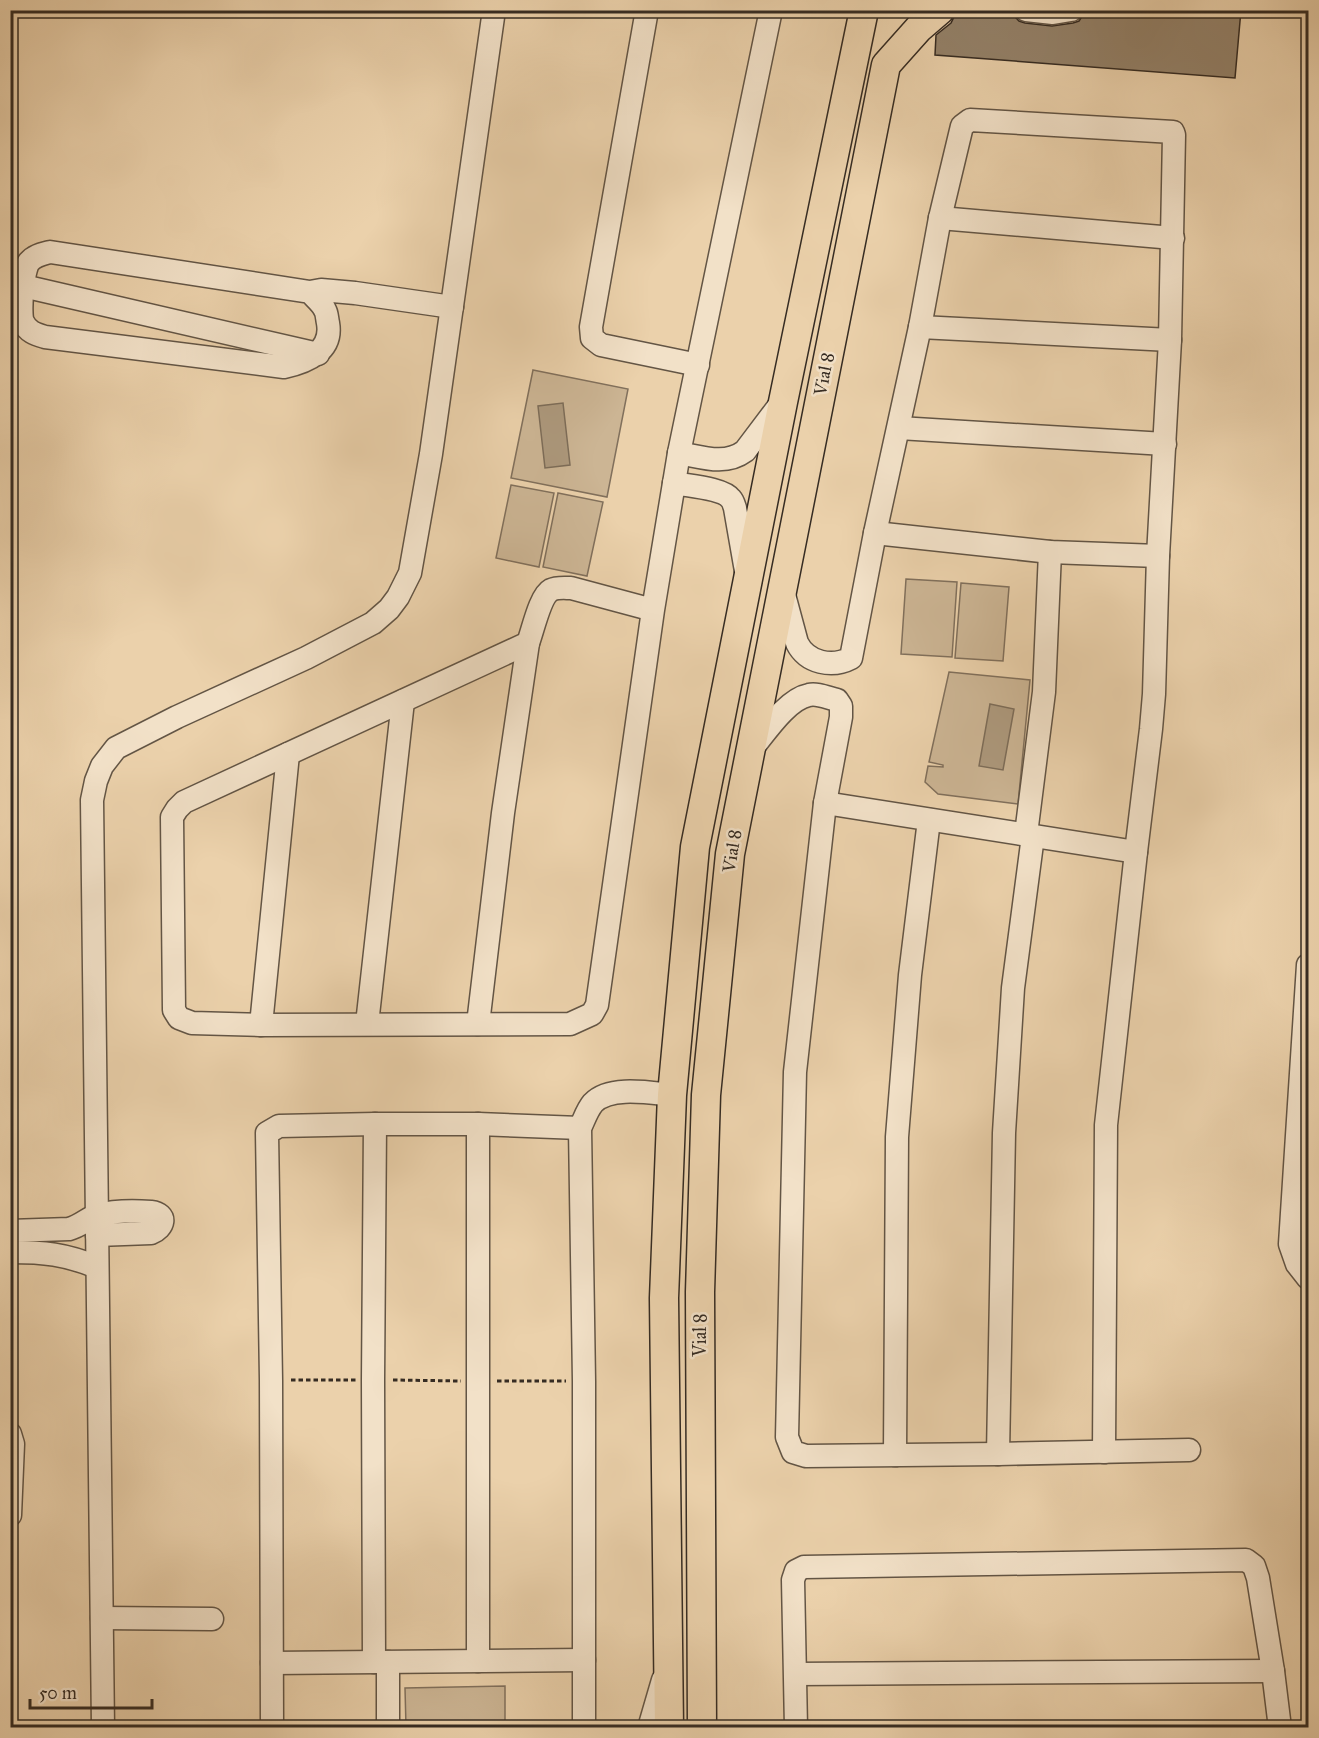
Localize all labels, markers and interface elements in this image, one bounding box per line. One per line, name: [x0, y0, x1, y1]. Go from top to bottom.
street label: Vial 8: [809, 351, 839, 398]
street label: Vial 8: [718, 828, 746, 875]
street label: Vial 8: [689, 1313, 711, 1358]
scale bar: [30, 1672, 152, 1710]
text: 50 m: [39, 1682, 77, 1704]

